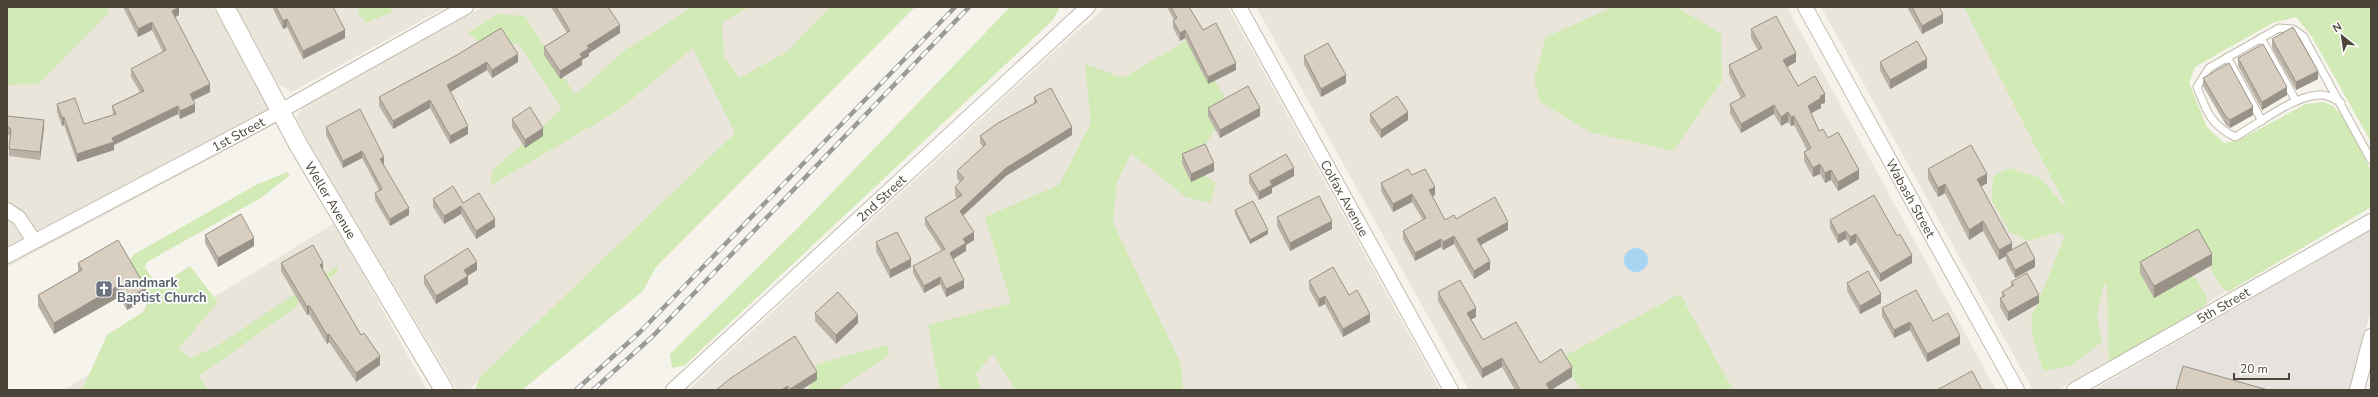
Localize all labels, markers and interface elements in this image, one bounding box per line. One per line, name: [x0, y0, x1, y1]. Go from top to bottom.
north arrow: [2322, 16, 2362, 56]
text: N: [2330, 19, 2345, 36]
street label: 1st Street: [209, 113, 268, 156]
street label: Wabash Street: [1881, 156, 1939, 241]
street label: Colfax Avenue: [1316, 157, 1373, 240]
street label: Weller Avenue: [300, 158, 360, 243]
street label: 2nd Street: [853, 171, 911, 226]
place label: Landmark Baptist Church: [117, 274, 207, 307]
church icon: Landmark Baptist Church: [94, 279, 114, 299]
street label: 5th Street: [2194, 283, 2254, 328]
scale bar: [2234, 355, 2289, 381]
text: 20 m: [2240, 361, 2268, 377]

